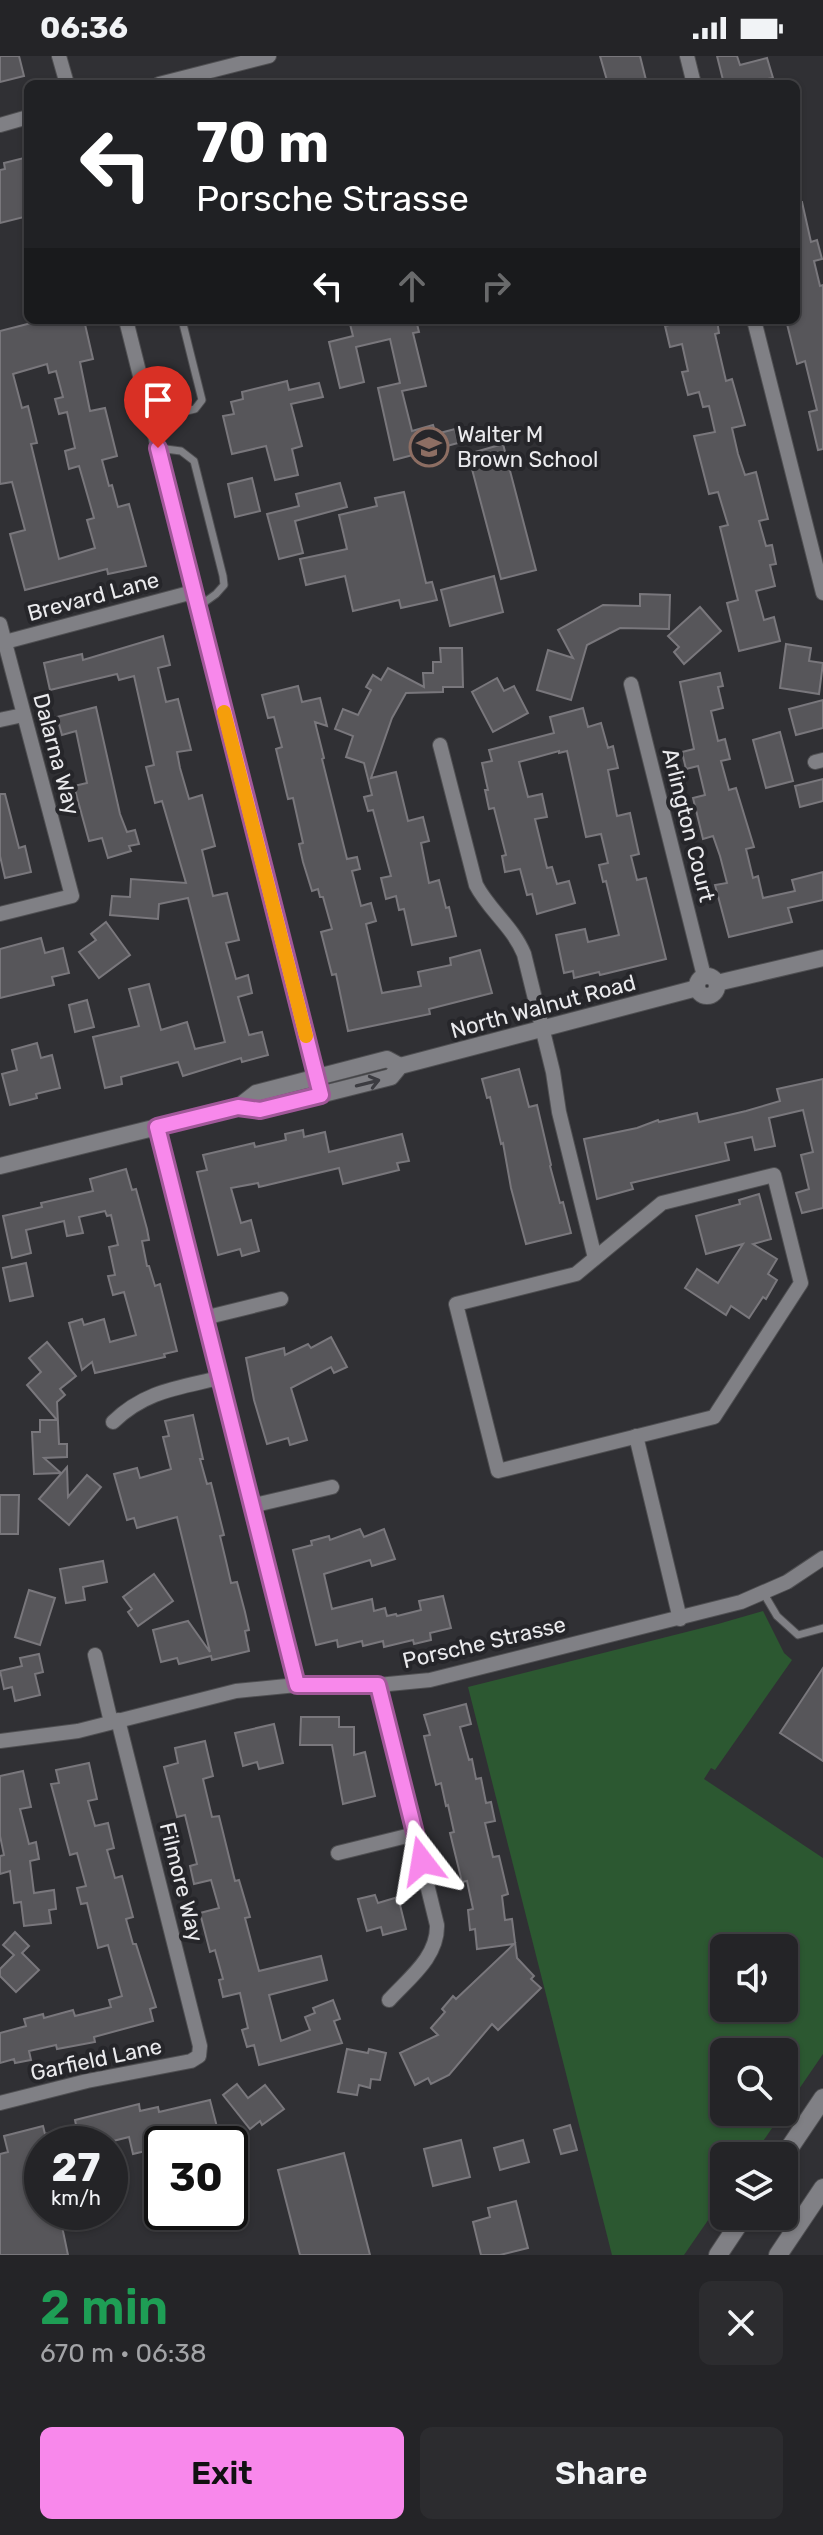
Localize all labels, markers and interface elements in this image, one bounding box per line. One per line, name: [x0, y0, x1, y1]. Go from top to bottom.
text: 06:36: [40, 10, 128, 46]
text: 70 m: [196, 110, 329, 176]
icon: left: [64, 112, 168, 216]
text: Porsche Strasse: [196, 177, 469, 220]
icon: left: [306, 264, 350, 308]
icon: ahead: [390, 264, 434, 308]
icon: right: [474, 264, 518, 308]
pin: [124, 366, 192, 448]
icon: arrive: [136, 378, 180, 422]
place label: Walter M Brown School: [457, 421, 598, 473]
school or university icon: Walter M Brown School: [408, 426, 450, 468]
street label: Brevard Lane: [24, 566, 162, 627]
street label: Dalarna Way: [27, 690, 86, 818]
street label: Arlington Court: [656, 745, 721, 905]
street label: North Walnut Road: [448, 969, 639, 1044]
one-way arrow: [355, 1075, 381, 1090]
street label: Porsche Strasse: [400, 1611, 568, 1674]
street label: Filmore Way: [154, 1819, 209, 1945]
position arrow: [380, 1819, 464, 1903]
map controls: [710, 1934, 798, 2230]
button: sound: [710, 1934, 798, 2022]
street label: Garfield Lane: [28, 2032, 164, 2087]
button: search: [710, 2038, 798, 2126]
speed limit sign: 30: [144, 2126, 248, 2230]
button: layers: [710, 2142, 798, 2230]
text: 27: [52, 2144, 100, 2191]
text: km/h: [51, 2186, 101, 2210]
text: 2 min: [40, 2279, 168, 2336]
button: close: [699, 2281, 783, 2365]
text: 670 m · 06:38: [40, 2338, 207, 2369]
button: Exit: [40, 2427, 404, 2519]
button: Share: [420, 2427, 783, 2519]

